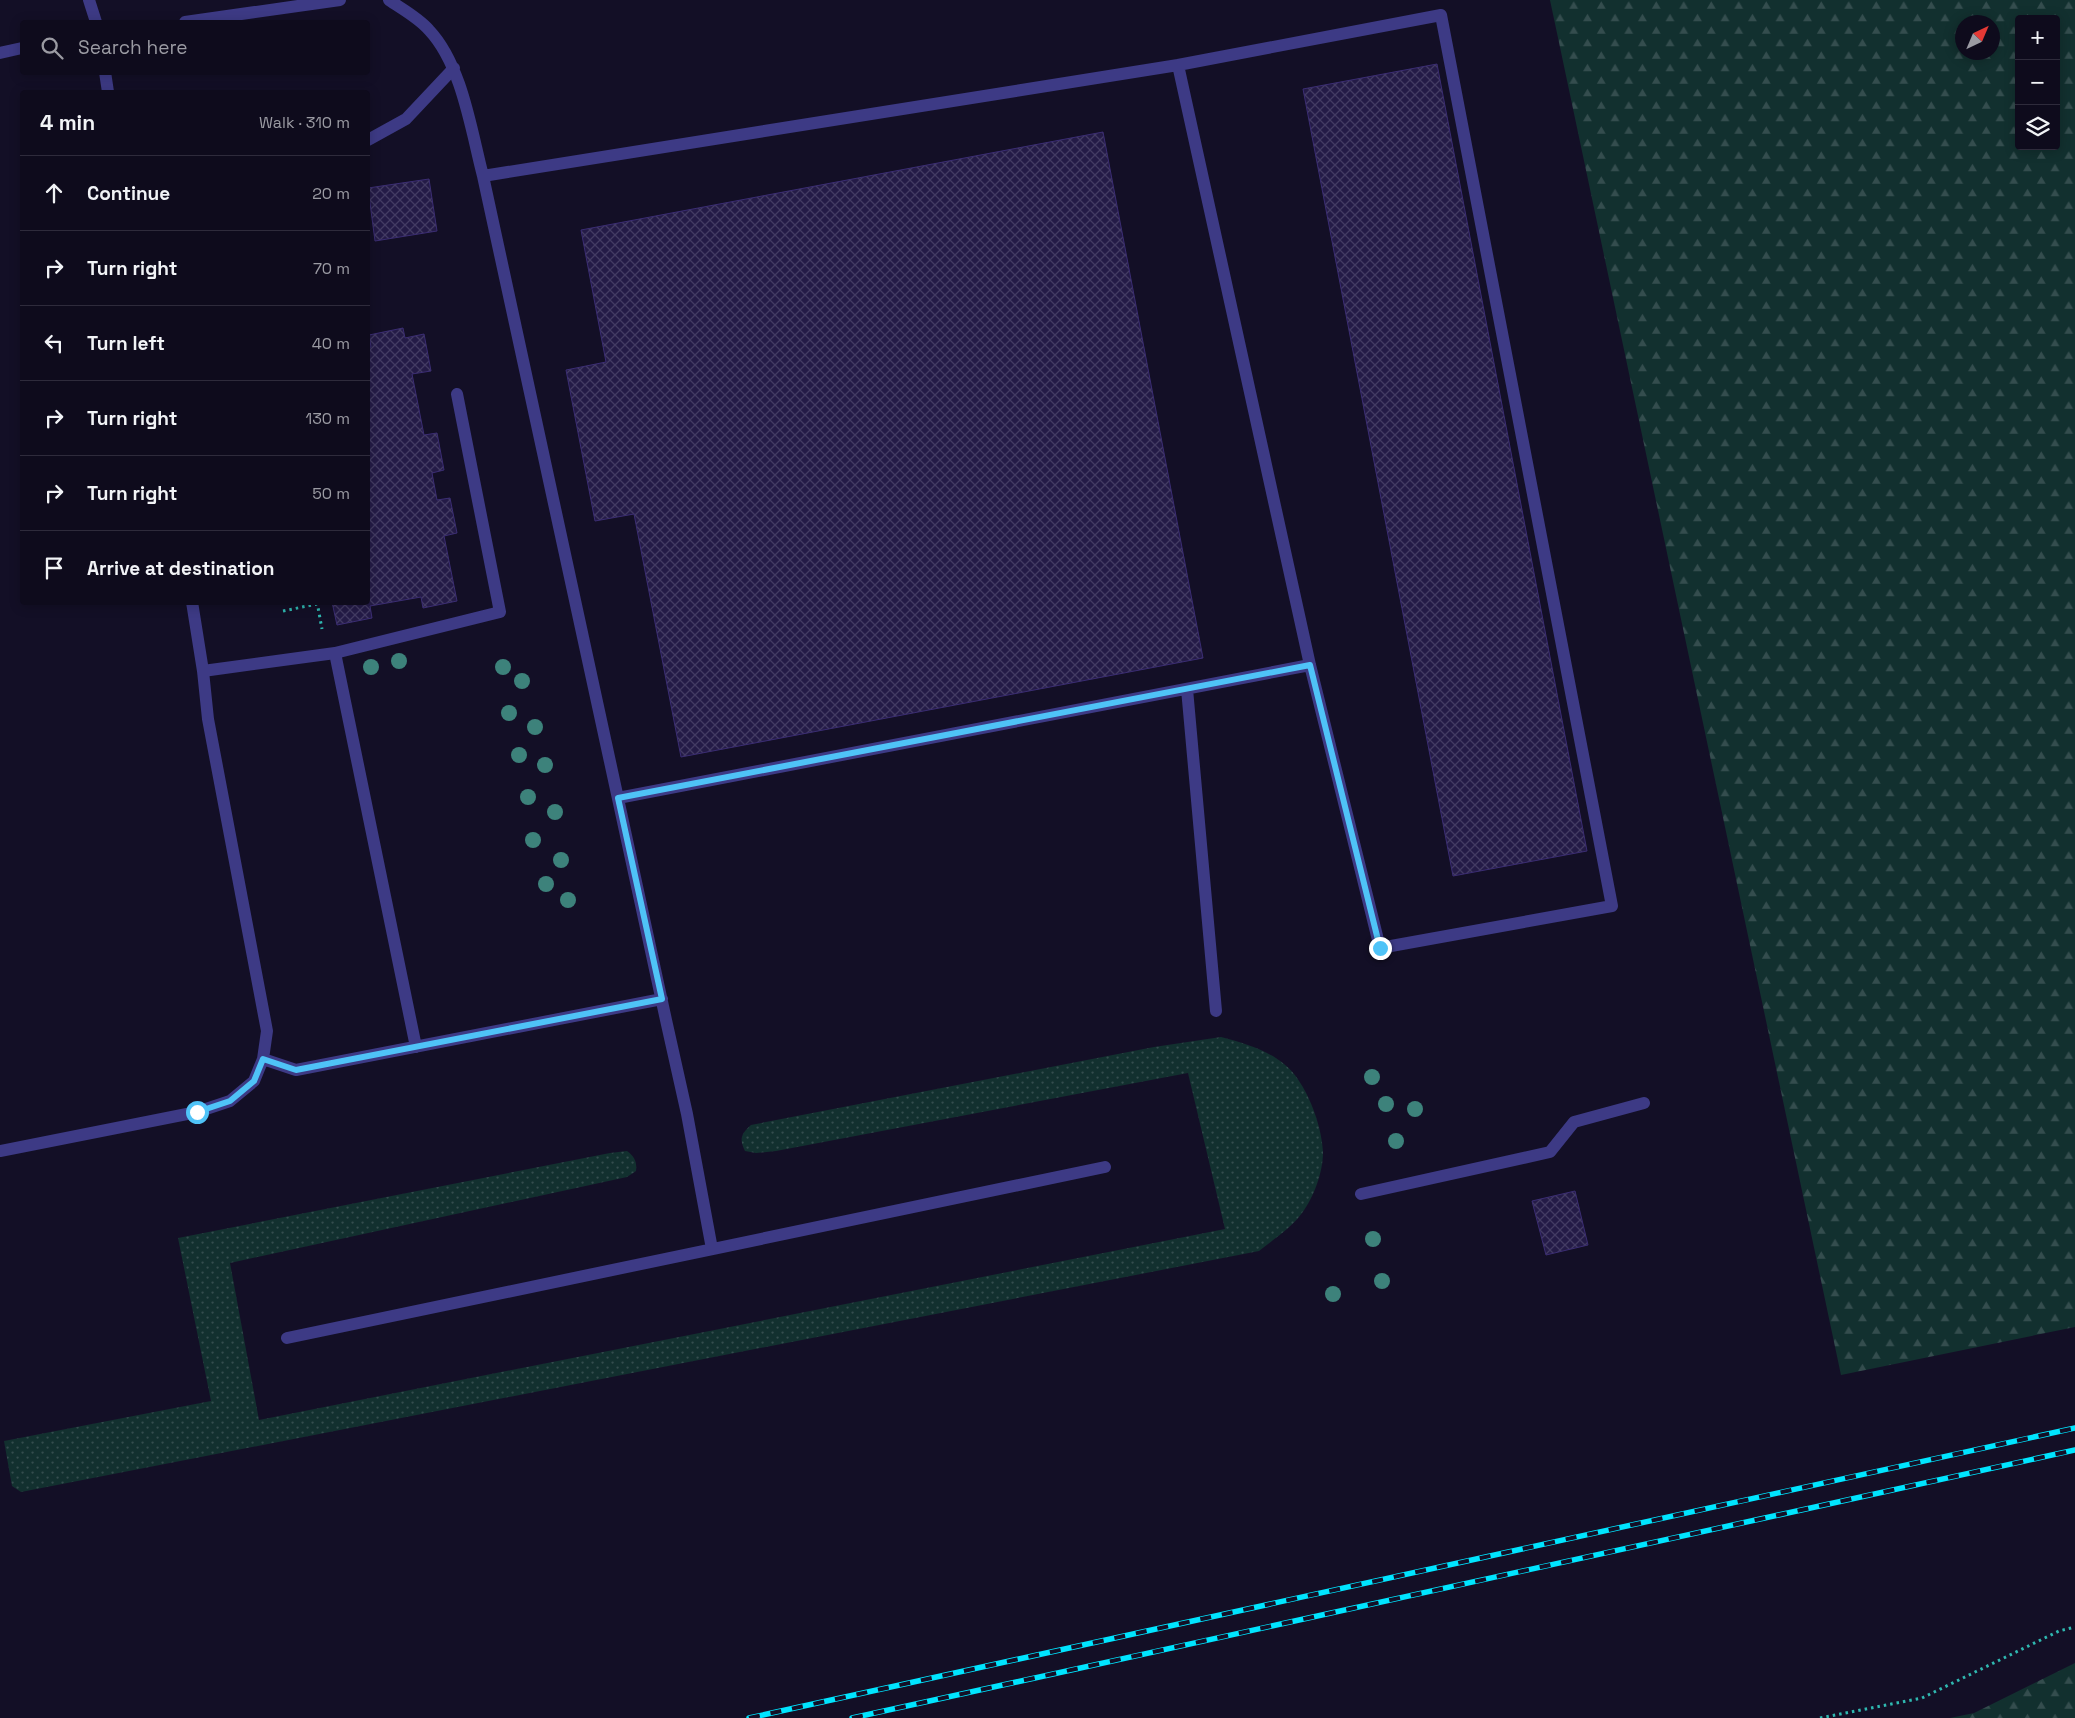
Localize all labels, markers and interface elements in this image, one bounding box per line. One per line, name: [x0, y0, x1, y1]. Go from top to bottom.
north arrow: [1955, 15, 2000, 60]
map controls: [2015, 15, 2060, 150]
button: +: [2015, 15, 2060, 60]
search box: [20, 20, 370, 75]
icon: search: [38, 34, 66, 62]
text: Search here: [78, 35, 188, 60]
button: −: [2015, 60, 2060, 105]
button: layers: [2015, 105, 2060, 150]
text: 4 min: [40, 109, 95, 136]
text: Walk · 310 m: [259, 112, 350, 133]
icon: ahead: [40, 179, 68, 207]
text: Continue: [87, 181, 170, 206]
text: 20 m: [312, 183, 350, 204]
icon: right: [40, 254, 68, 282]
text: Turn right: [87, 256, 177, 281]
text: 70 m: [313, 258, 350, 279]
icon: left: [40, 329, 68, 357]
text: Turn left: [87, 331, 165, 356]
text: 40 m: [312, 333, 350, 354]
icon: right: [40, 404, 68, 432]
text: Turn right: [87, 406, 177, 431]
text: 130 m: [306, 408, 350, 429]
icon: right: [40, 479, 68, 507]
text: Turn right: [87, 481, 177, 506]
text: 50 m: [312, 483, 350, 504]
icon: arrive: [40, 554, 68, 582]
text: Arrive at destination: [87, 556, 275, 581]
route end: [1369, 937, 1392, 960]
route start: [186, 1101, 209, 1124]

